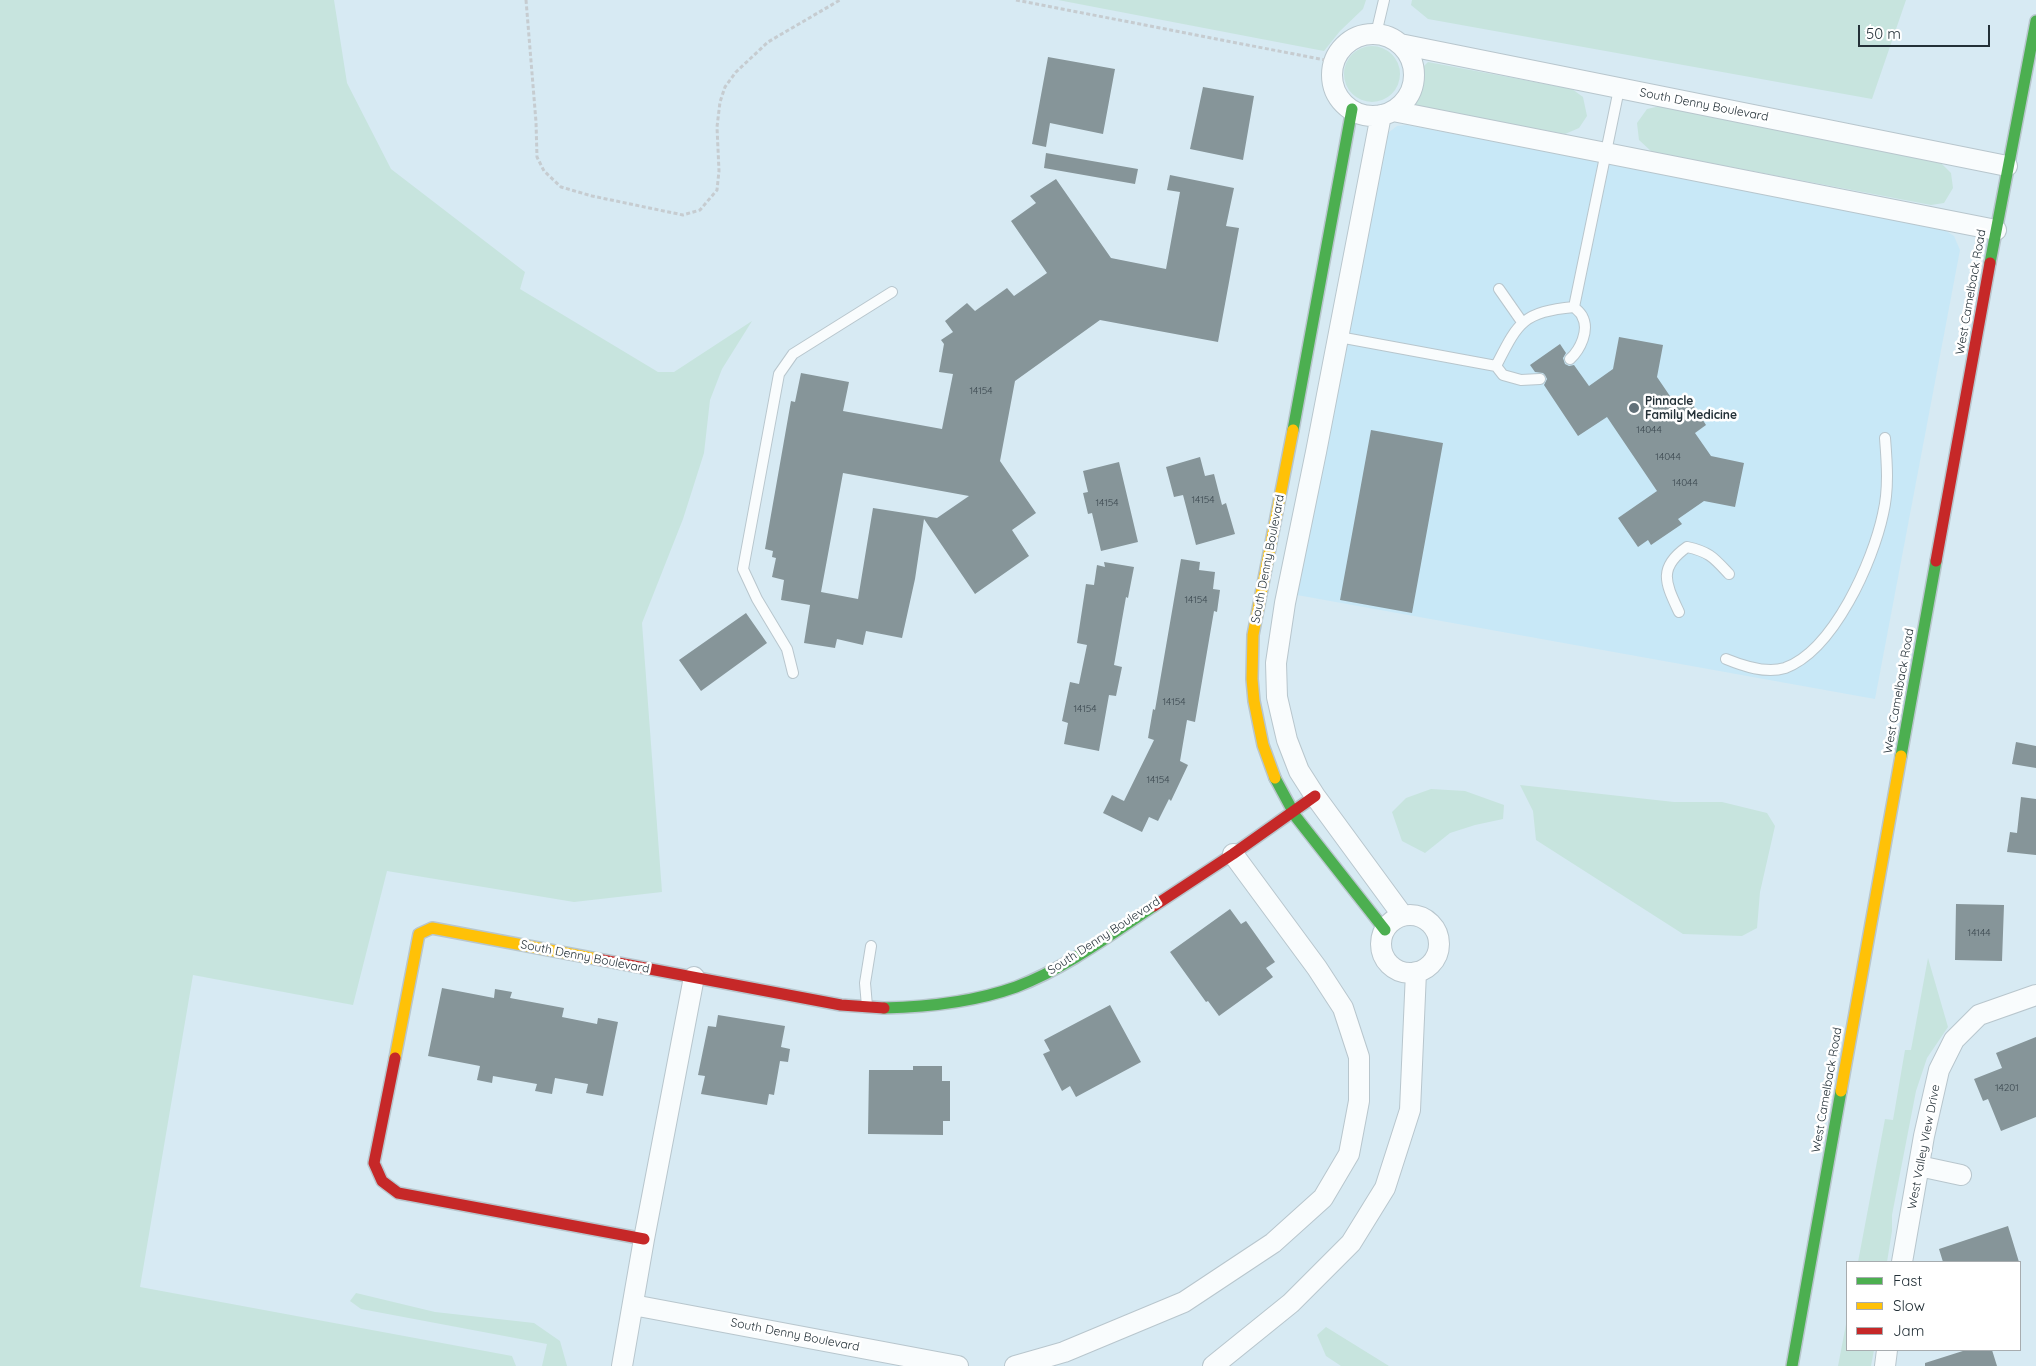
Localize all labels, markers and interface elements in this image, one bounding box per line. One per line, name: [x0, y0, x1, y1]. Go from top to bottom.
scale bar: [1861, 15, 1994, 47]
text: 50 m: [1866, 24, 1901, 43]
street label: South Denny Boulevard: [1638, 85, 1770, 125]
street label: West Camelback Road: [1953, 228, 1989, 356]
house number: 14154: [969, 385, 993, 397]
place label: Pinnacle Family Medicine: [1645, 394, 1737, 422]
marker: Pinnacle Family Medicine: [1627, 401, 1641, 415]
house number: 14044: [1636, 424, 1662, 436]
house number: 14044: [1655, 451, 1681, 463]
house number: 14044: [1672, 477, 1698, 489]
street label: South Denny Boulevard: [1248, 493, 1288, 625]
house number: 14154: [1191, 494, 1215, 506]
house number: 14154: [1095, 497, 1119, 509]
house number: 14154: [1184, 594, 1208, 606]
street label: West Camelback Road: [1881, 627, 1917, 755]
house number: 14154: [1162, 696, 1186, 708]
house number: 14154: [1073, 703, 1097, 715]
house number: 14154: [1146, 774, 1170, 786]
street label: South Denny Boulevard: [1045, 894, 1163, 978]
house number: 14144: [1968, 927, 1990, 939]
street label: South Denny Boulevard: [519, 937, 651, 977]
street label: West Camelback Road: [1809, 1026, 1845, 1154]
house number: 14201: [1995, 1082, 2019, 1094]
street label: West Valley View Drive: [1905, 1083, 1943, 1211]
legend: [1846, 1261, 2021, 1351]
text: Fast: [1893, 1271, 1922, 1290]
text: Slow: [1893, 1296, 1925, 1315]
street label: South Denny Boulevard: [729, 1315, 861, 1355]
text: Jam: [1893, 1321, 1924, 1340]

